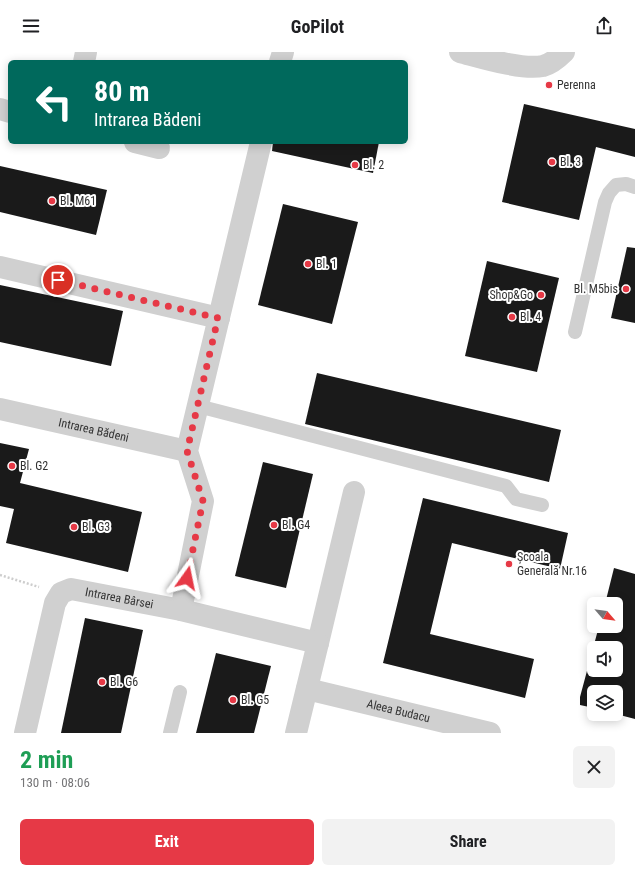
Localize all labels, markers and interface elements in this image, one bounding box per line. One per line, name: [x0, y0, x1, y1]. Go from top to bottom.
icon: menu: [20, 15, 42, 37]
icon: share: [593, 15, 615, 37]
text: GoPilot: [291, 16, 344, 37]
text: 80 m: [94, 75, 150, 108]
icon: left: [28, 76, 80, 128]
place label: Perenna: [557, 78, 596, 92]
marker: Perenna: [544, 80, 554, 90]
text: Intrarea Bădeni: [94, 109, 201, 130]
place label: Bl. 3: [560, 155, 581, 169]
marker: Bl. 3: [547, 157, 557, 167]
place label: Bl. 2: [363, 158, 384, 172]
marker: Bl. 2: [350, 160, 360, 170]
place label: Bl. M61: [60, 194, 96, 208]
marker: Bl. M61: [47, 196, 57, 206]
place label: Bl. 1: [316, 257, 337, 271]
marker: Bl. 1: [303, 259, 313, 269]
pin: [41, 263, 75, 297]
icon: arrive: [47, 269, 69, 291]
place label: Bl. M5bis: [574, 282, 618, 296]
marker: Bl. M5bis: [621, 284, 631, 294]
place label: Shop&Go: [489, 288, 533, 302]
marker: Shop&Go: [536, 290, 546, 300]
place label: Bl. 4: [520, 310, 541, 324]
marker: Bl. 4: [507, 312, 517, 322]
street label: Intrarea Bădeni: [57, 415, 130, 445]
place label: Bl. G2: [20, 459, 48, 473]
marker: Bl. G2: [7, 461, 17, 471]
place label: Bl. G4: [282, 518, 310, 532]
place label: Bl. G3: [82, 520, 110, 534]
marker: Bl. G4: [269, 520, 279, 530]
marker: Bl. G3: [69, 522, 79, 532]
place label: Școala Generală Nr.16: [517, 550, 587, 578]
position arrow: [166, 557, 208, 599]
marker: Școala Generală Nr.16: [504, 559, 514, 569]
street label: Intrarea Bârsei: [84, 585, 155, 612]
north arrow: [587, 597, 623, 633]
map controls: [587, 597, 623, 721]
button: sound: [587, 641, 623, 677]
place label: Bl. G6: [110, 675, 138, 689]
marker: Bl. G6: [97, 677, 107, 687]
button: layers: [587, 685, 623, 721]
place label: Bl. G5: [241, 693, 269, 707]
marker: Bl. G5: [228, 695, 238, 705]
street label: Aleea Budacu: [365, 697, 432, 725]
text: 2 min: [20, 746, 73, 774]
button: close: [573, 746, 615, 788]
text: 130 m · 08:06: [20, 775, 90, 790]
button: Exit: [20, 819, 314, 865]
button: Share: [322, 819, 615, 865]

